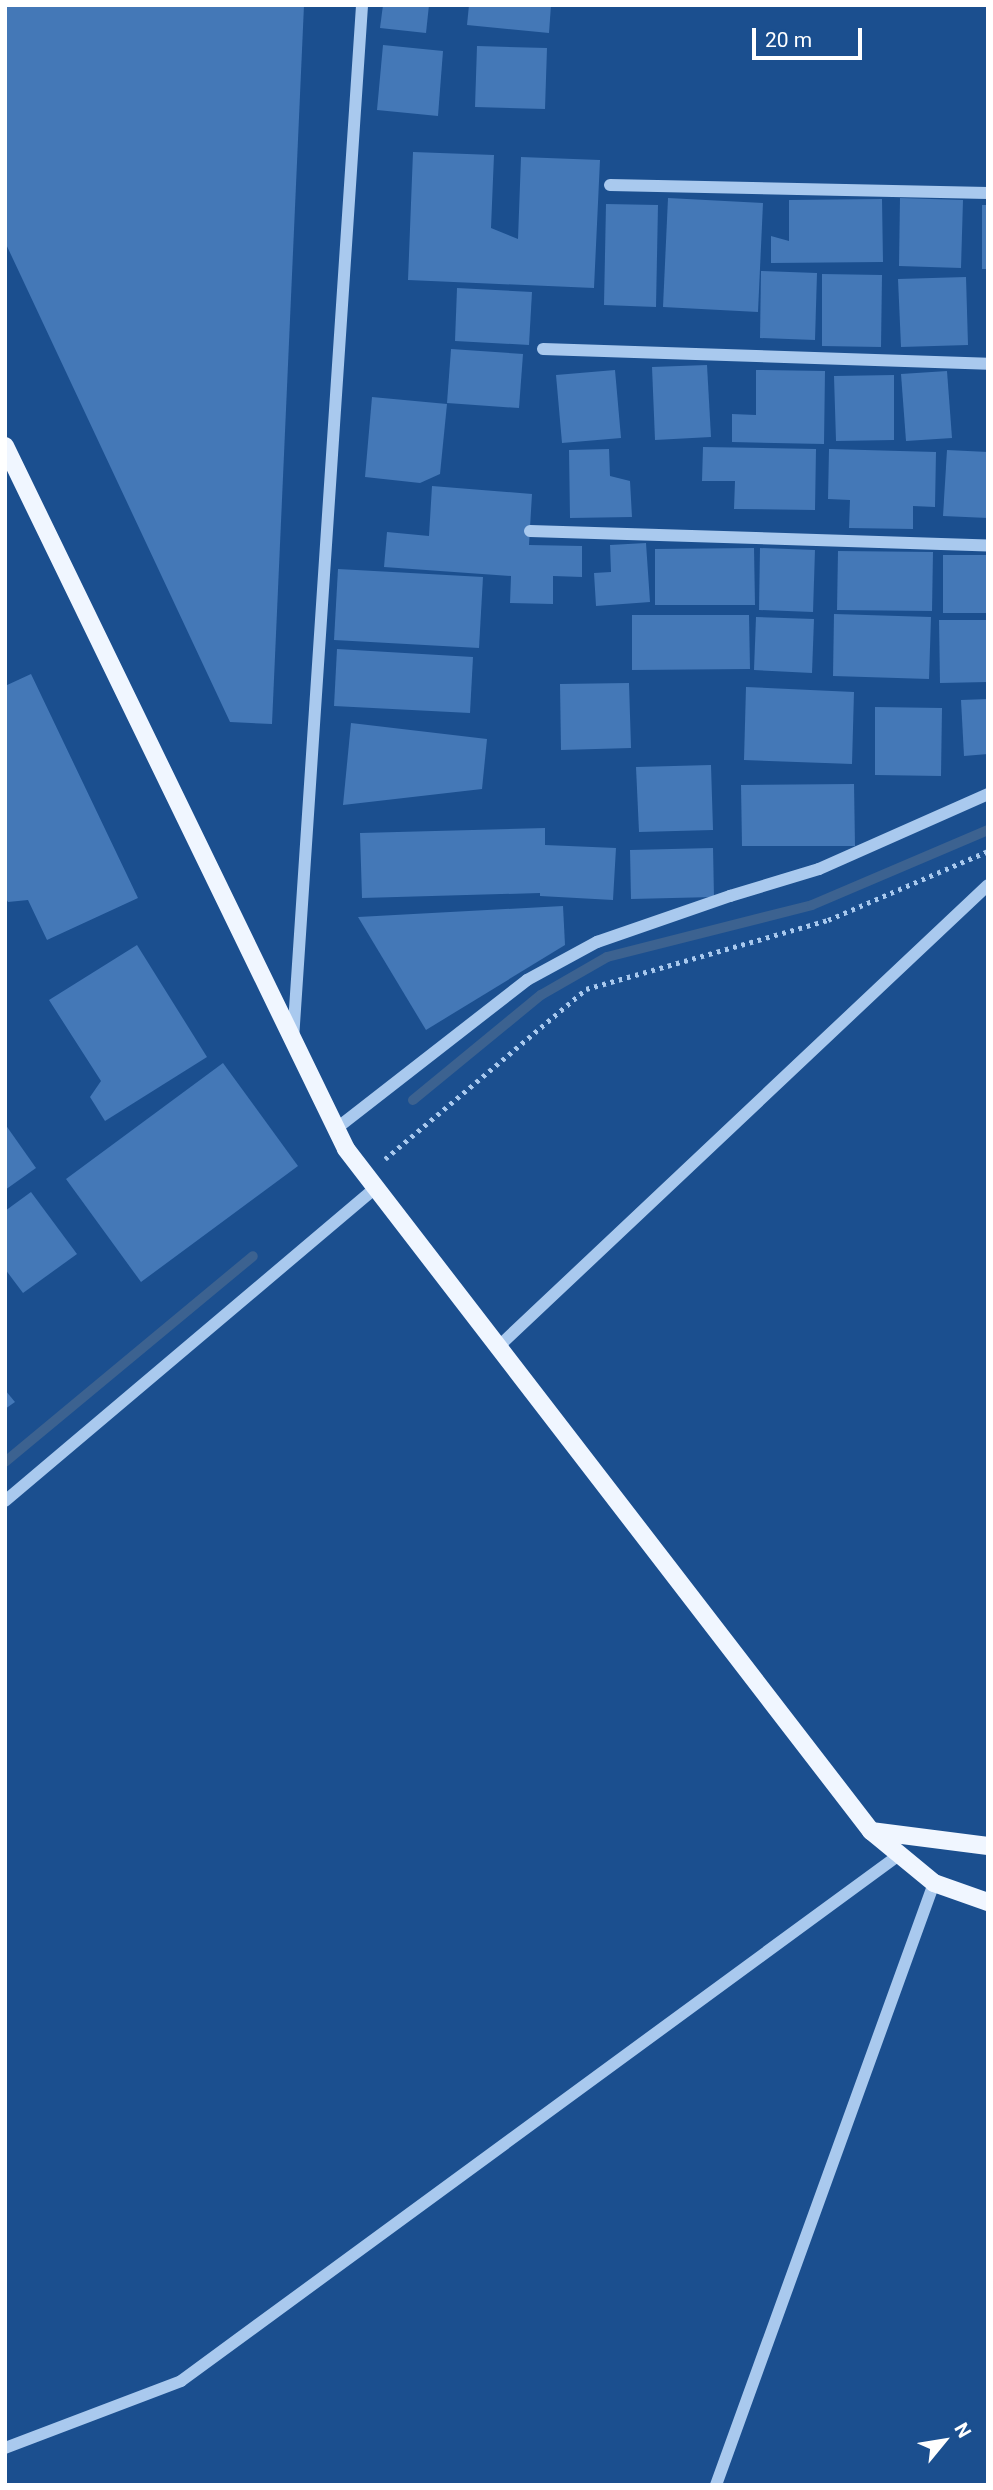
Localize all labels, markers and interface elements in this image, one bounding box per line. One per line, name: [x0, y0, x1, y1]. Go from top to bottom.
scale bar: [755, 14, 865, 58]
text: 20 m: [765, 28, 812, 52]
north arrow: [909, 2406, 979, 2476]
text: N: [949, 2419, 976, 2442]

